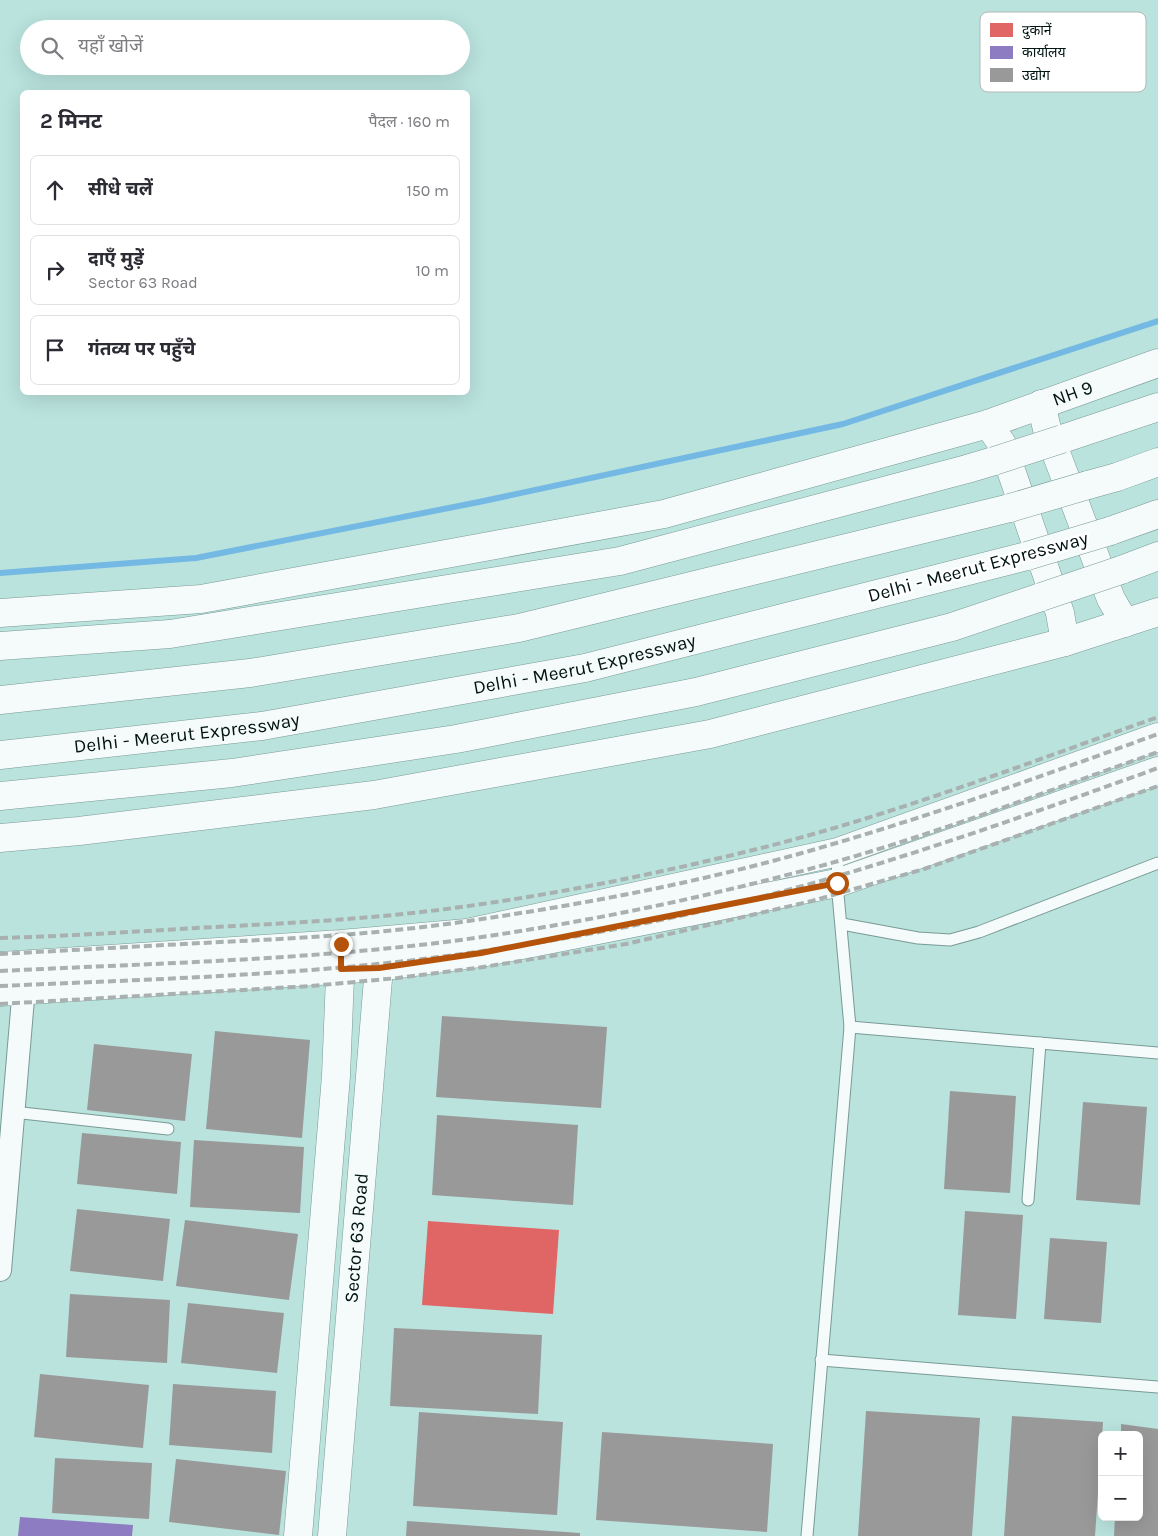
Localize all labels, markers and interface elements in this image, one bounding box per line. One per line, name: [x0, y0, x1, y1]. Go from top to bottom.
legend: [980, 12, 1146, 92]
search box: [20, 20, 470, 75]
text: दुकानें: [1022, 22, 1052, 40]
icon: search: [38, 34, 66, 62]
text: यहाँ खोजें: [78, 35, 143, 57]
text: कार्यालय: [1022, 44, 1067, 61]
text: उद्योग: [1022, 67, 1051, 84]
text: 2 मिनट: [40, 109, 102, 133]
text: पैदल · 160 m: [368, 112, 450, 131]
icon: ahead: [41, 176, 69, 204]
text: सीधे चलें: [88, 178, 153, 200]
text: 150 m: [406, 181, 449, 200]
text: दाएँ मुड़ें: [88, 248, 144, 270]
icon: right: [41, 256, 69, 284]
text: 10 m: [415, 261, 449, 280]
text: Sector 63 Road: [88, 273, 198, 292]
icon: arrive: [41, 336, 69, 364]
text: गंतव्य पर पहुँचे: [88, 338, 195, 360]
street label: NH 9: [1050, 376, 1096, 411]
street label: Delhi - Meerut Expressway: [865, 527, 1091, 607]
street label: Delhi - Meerut Expressway: [471, 629, 698, 699]
street label: Delhi - Meerut Expressway: [73, 708, 302, 758]
route start: [826, 872, 849, 895]
route end: [330, 933, 353, 956]
street label: Sector 63 Road: [340, 1172, 373, 1304]
map controls: [1098, 1431, 1143, 1521]
button: +: [1098, 1431, 1143, 1476]
button: −: [1098, 1476, 1143, 1521]

